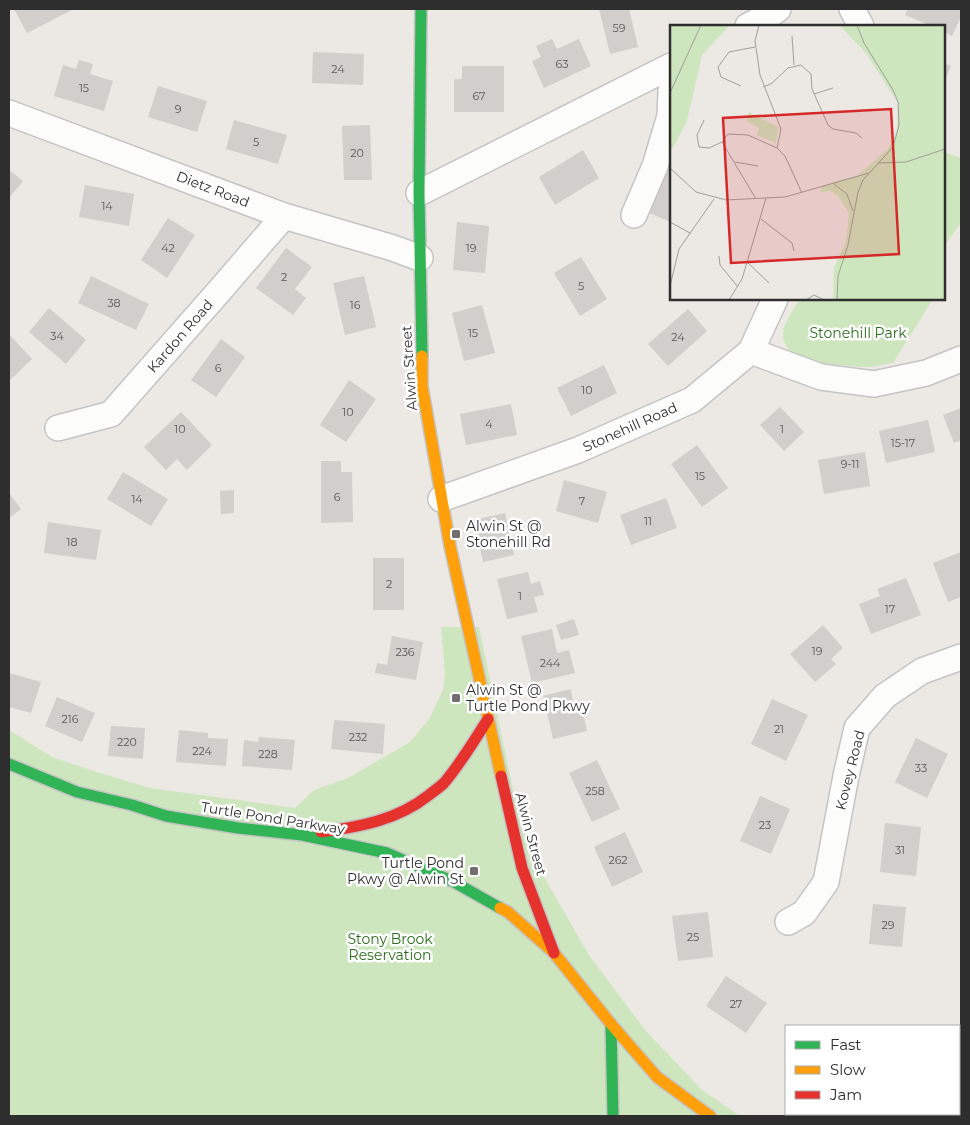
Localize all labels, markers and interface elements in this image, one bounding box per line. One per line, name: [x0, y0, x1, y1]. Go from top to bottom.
house number: 59: [613, 21, 626, 35]
inset map: [670, 25, 945, 300]
house number: 63: [556, 57, 568, 71]
house number: 24: [331, 62, 345, 76]
house number: 15: [79, 81, 89, 95]
house number: 67: [472, 89, 486, 103]
house number: 9: [175, 102, 182, 116]
house number: 5: [253, 135, 259, 149]
house number: 20: [350, 146, 364, 160]
street label: Dietz Road: [174, 167, 252, 211]
house number: 14: [101, 199, 113, 213]
house number: 42: [161, 241, 175, 255]
house number: 19: [466, 241, 477, 255]
house number: 2: [281, 270, 287, 284]
house number: 5: [578, 279, 584, 293]
house number: 38: [107, 296, 121, 310]
street label: Kardon Road: [143, 296, 217, 376]
house number: 16: [350, 298, 361, 312]
street label: Alwin Street: [397, 324, 421, 411]
park label: Stonehill Park: [809, 324, 907, 342]
house number: 15: [468, 326, 478, 340]
house number: 34: [50, 329, 64, 343]
house number: 24: [671, 330, 685, 344]
house number: 6: [215, 361, 222, 375]
house number: 10: [581, 383, 593, 397]
street label: Stonehill Road: [580, 398, 680, 456]
house number: 10: [342, 405, 354, 419]
house number: 4: [485, 417, 493, 431]
house number: 10: [174, 422, 186, 436]
house number: 1: [780, 422, 784, 436]
house number: 15-17: [891, 436, 915, 450]
house number: 9-11: [841, 457, 859, 471]
house number: 15: [695, 469, 705, 483]
house number: 6: [334, 490, 341, 504]
house number: 14: [131, 492, 143, 506]
house number: 7: [579, 494, 585, 508]
house number: 11: [644, 514, 652, 528]
place label: Alwin St @ Stonehill Rd: [466, 517, 551, 551]
marker: Alwin St @ Stonehill Rd: [450, 528, 462, 540]
house number: 18: [67, 535, 78, 549]
house number: 2: [386, 577, 392, 591]
house number: 1: [518, 589, 522, 603]
house number: 17: [885, 602, 895, 616]
house number: 19: [812, 644, 823, 658]
house number: 236: [395, 645, 415, 659]
house number: 244: [540, 656, 561, 670]
place label: Alwin St @ Turtle Pond Pkwy: [466, 681, 590, 715]
marker: Alwin St @ Turtle Pond Pkwy: [450, 692, 462, 704]
house number: 216: [62, 712, 79, 726]
house number: 21: [774, 722, 784, 736]
street label: Kovey Road: [831, 728, 869, 812]
house number: 232: [349, 730, 367, 744]
house number: 220: [117, 735, 137, 749]
house number: 224: [192, 744, 212, 758]
house number: 228: [258, 747, 278, 761]
house number: 33: [915, 761, 927, 775]
house number: 258: [585, 784, 605, 798]
street label: Alwin Street: [511, 790, 551, 878]
street label: Turtle Pond Parkway: [200, 798, 346, 838]
house number: 23: [759, 818, 771, 832]
house number: 31: [895, 843, 905, 857]
house number: 262: [608, 853, 628, 867]
place label: Turtle Pond Pkwy @ Alwin St: [347, 854, 464, 888]
marker: Turtle Pond Pkwy @ Alwin St: [468, 865, 480, 877]
house number: 29: [882, 918, 895, 932]
park label: Stony Brook Reservation: [347, 930, 433, 964]
house number: 25: [687, 930, 699, 944]
house number: 27: [730, 997, 742, 1011]
legend: [785, 1025, 960, 1115]
text: Fast: [830, 1035, 861, 1054]
text: Slow: [830, 1060, 866, 1079]
text: Jam: [829, 1085, 862, 1104]

